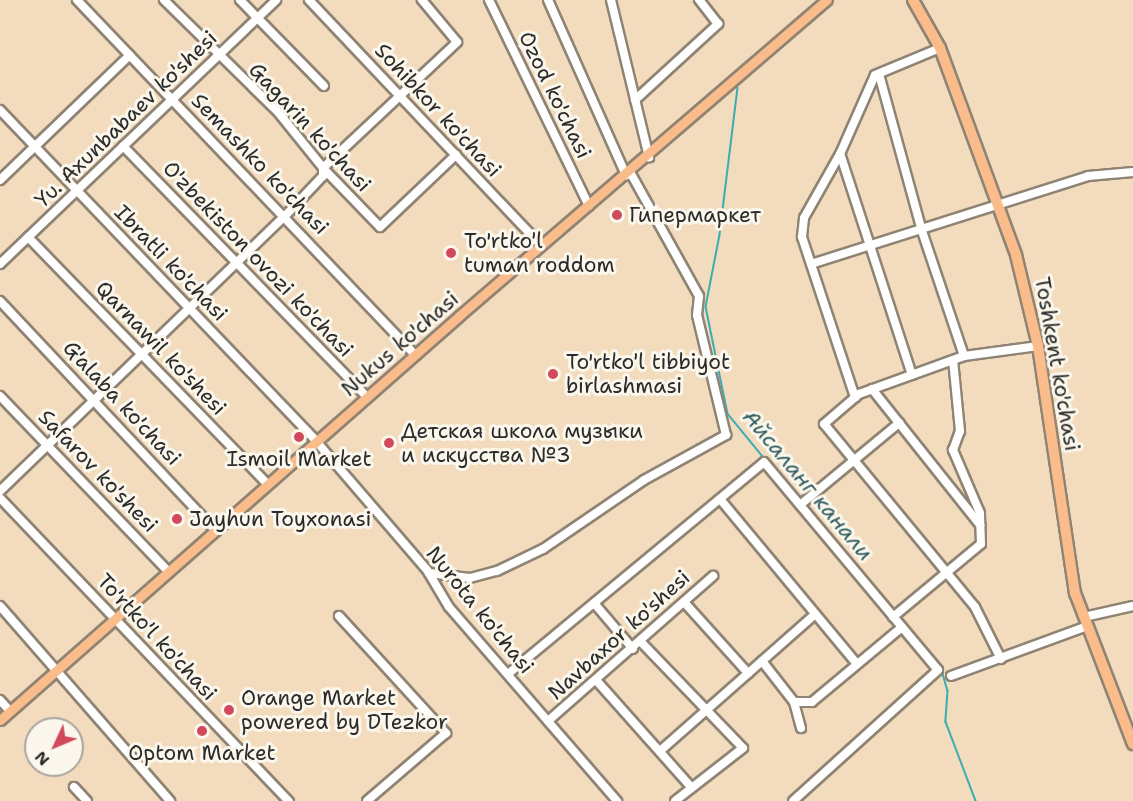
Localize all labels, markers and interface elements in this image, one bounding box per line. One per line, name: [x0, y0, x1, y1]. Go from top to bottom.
street label: Yu. Axunbabaev ko'shesi: [30, 25, 222, 213]
street label: Ozod ko'chasi: [513, 27, 597, 163]
street label: Sohibkor ko'chasi: [370, 38, 506, 182]
street label: Gagarin ko'chasi: [244, 57, 376, 197]
street label: Semashko ko'chasi: [186, 88, 334, 240]
street label: O'zbekiston ovozi ko'chasi: [158, 156, 358, 362]
street label: Ibratli ko'chasi: [109, 200, 233, 326]
place label: Гипермаркет: [629, 202, 761, 228]
marker: Гипермаркет: [610, 208, 624, 222]
place label: To'rtko'l tuman roddom: [464, 228, 615, 278]
marker: To'rtko'l tuman roddom: [442, 244, 460, 262]
street label: Toshkent ko'chasi: [1029, 275, 1085, 453]
street label: Qarnawil ko'shesi: [91, 276, 231, 420]
street label: Nukus ko'chasi: [336, 286, 464, 402]
street label: G'alaba ko'chasi: [58, 335, 186, 471]
place label: To'rtko'l tibbiyot birlashmasi: [566, 349, 730, 399]
marker: To'rtko'l tibbiyot birlashmasi: [544, 365, 562, 383]
street label: Safarov ko'shesi: [33, 404, 163, 538]
water label: Айсаланг канали: [737, 404, 879, 566]
place label: Детская школа музыки и искусства №3: [401, 418, 643, 468]
marker: Ismoil Market: [292, 430, 306, 444]
marker: Детская школа музыки и искусства №3: [382, 436, 396, 450]
place label: Ismoil Market: [226, 446, 372, 472]
place label: Jayhun Toyxonasi: [189, 506, 371, 532]
marker: Jayhun Toyxonasi: [170, 512, 184, 526]
street label: Nurota ko'chasi: [421, 541, 539, 679]
street label: Navbaxor ko'shesi: [543, 565, 695, 705]
street label: To'rtko'l ko'chasi: [92, 568, 222, 706]
place label: Orange Market powered by DTezkor: [241, 685, 448, 735]
marker: Orange Market powered by DTezkor: [222, 703, 236, 717]
north arrow: [24, 717, 84, 777]
marker: Optom Market: [195, 724, 209, 738]
place label: Optom Market: [128, 740, 276, 766]
text: N: [30, 747, 54, 770]

